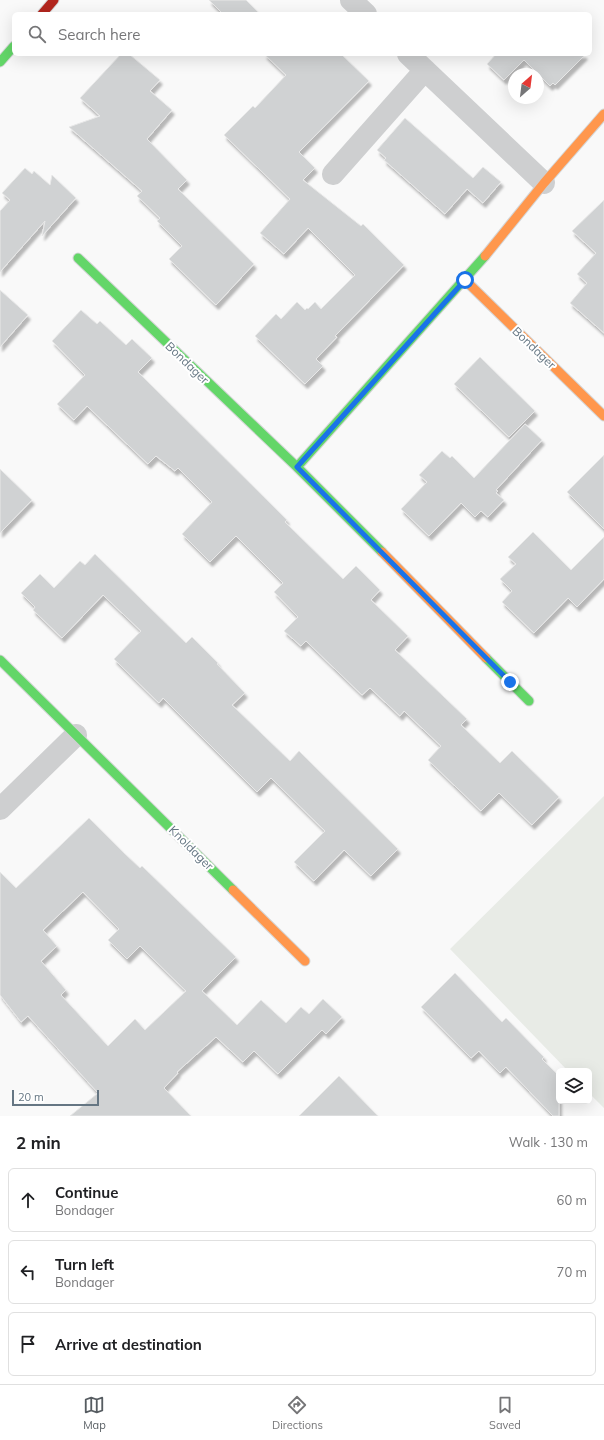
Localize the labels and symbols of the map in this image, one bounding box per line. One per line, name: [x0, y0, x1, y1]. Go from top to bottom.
north arrow: [508, 68, 544, 104]
route start: [456, 271, 474, 289]
street label: Bondager: [510, 323, 560, 372]
street label: Bondager: [163, 338, 213, 387]
route end: [501, 673, 519, 691]
street label: Knoldager: [166, 822, 217, 874]
scale bar: [12, 1088, 99, 1107]

